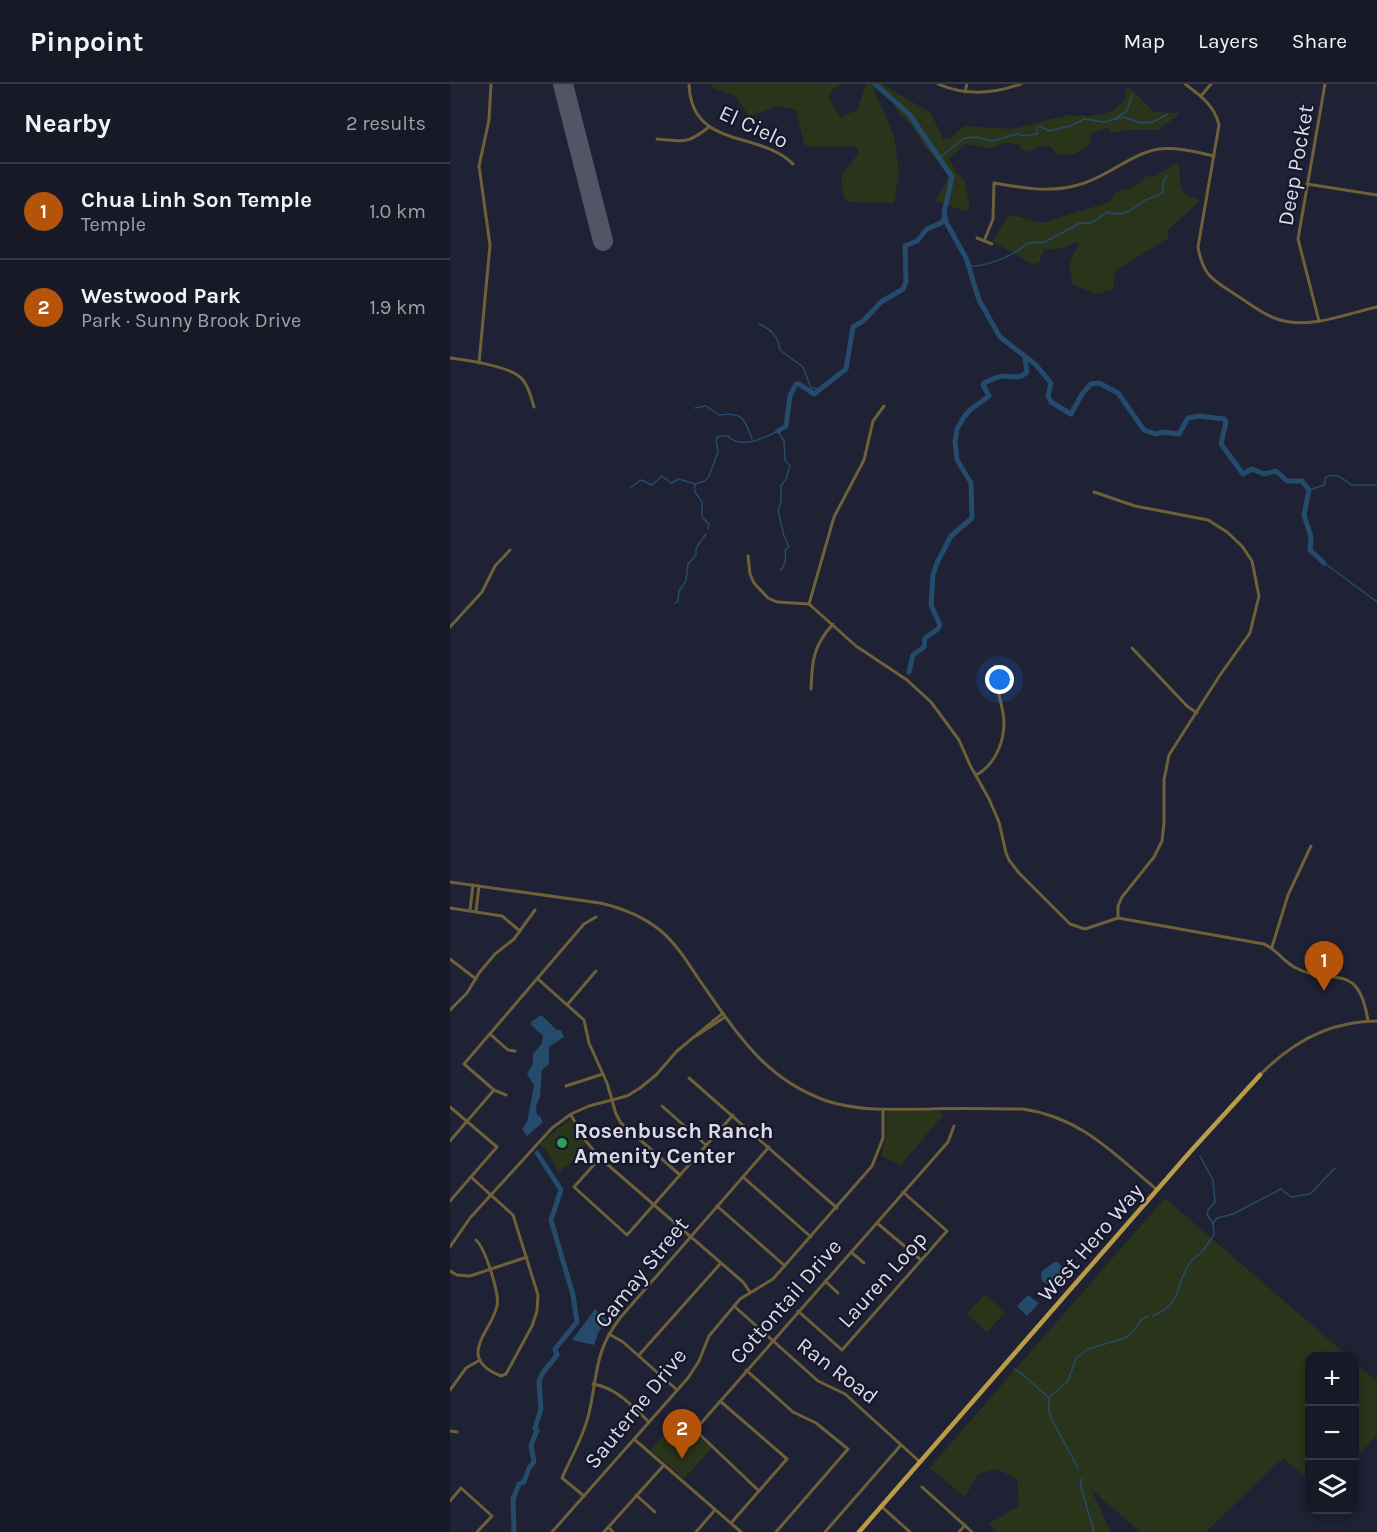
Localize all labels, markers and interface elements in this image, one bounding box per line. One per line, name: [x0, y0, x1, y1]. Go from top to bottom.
text: Pinpoint: [30, 25, 143, 58]
text: Map: [1123, 29, 1165, 53]
text: Layers: [1198, 29, 1259, 53]
text: Share: [1292, 29, 1347, 53]
street label: El Cielo: [715, 100, 792, 154]
street label: Deep Pocket: [1273, 102, 1319, 228]
text: Nearby: [24, 108, 111, 139]
text: 2 results: [346, 112, 426, 135]
text: Chua Linh Son Temple: [81, 187, 312, 213]
text: 1: [40, 200, 47, 223]
text: 1.0 km: [369, 200, 426, 223]
text: Temple: [81, 213, 146, 236]
text: Westwood Park: [81, 283, 241, 309]
text: 2: [37, 296, 50, 319]
text: 1.9 km: [369, 296, 426, 319]
text: Park · Sunny Brook Drive: [81, 309, 301, 332]
your location: [985, 665, 1014, 694]
pin: 1: [1304, 942, 1344, 991]
place label: Rosenbusch Ranch Amenity Center: [574, 1118, 774, 1169]
marker: Rosenbusch Ranch Amenity Center: [555, 1136, 569, 1150]
street label: West Hero Way: [1032, 1178, 1149, 1307]
street label: Camay Street: [589, 1212, 694, 1333]
street label: Lauren Loop: [833, 1226, 933, 1333]
street label: Cottontail Drive: [724, 1234, 847, 1369]
street label: Ran Road: [792, 1332, 883, 1410]
street label: Sauterne Drive: [579, 1343, 692, 1474]
map controls: [1305, 1352, 1359, 1514]
button: +: [1305, 1352, 1359, 1406]
button: −: [1305, 1406, 1359, 1460]
pin: 2: [662, 1410, 702, 1459]
button: layers: [1305, 1460, 1359, 1514]

